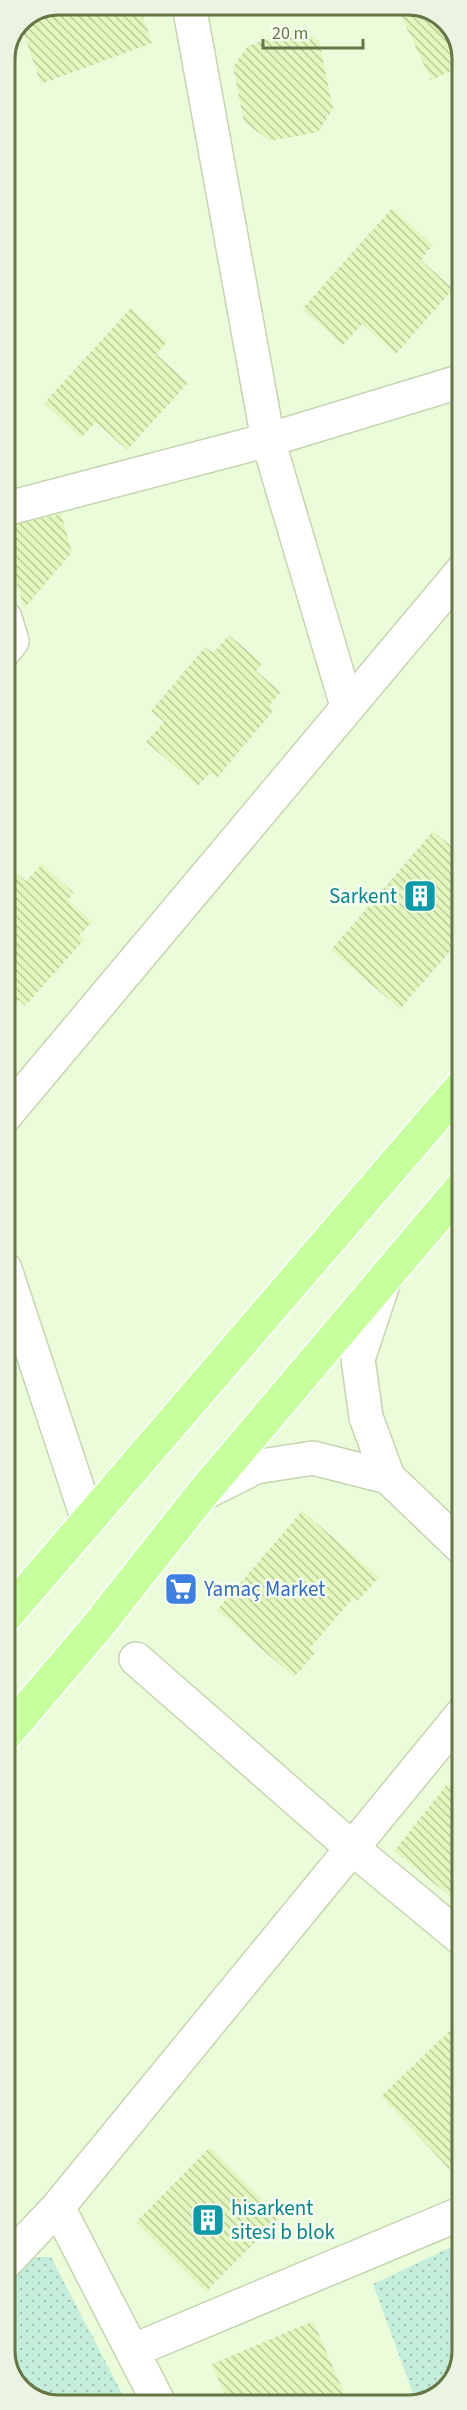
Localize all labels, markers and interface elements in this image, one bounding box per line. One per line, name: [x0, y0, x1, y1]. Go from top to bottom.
scale bar: [263, 12, 364, 50]
text: 20 m: [272, 21, 308, 46]
building icon: Sarkent: [402, 878, 438, 914]
place label: Sarkent: [329, 881, 397, 911]
supermarket icon: Yamaç Market: [163, 1571, 199, 1607]
place label: Yamaç Market: [203, 1574, 325, 1604]
place label: hisarkent sitesi b blok: [231, 2193, 336, 2247]
building icon: hisarkent sitesi b blok: [190, 2202, 226, 2238]

